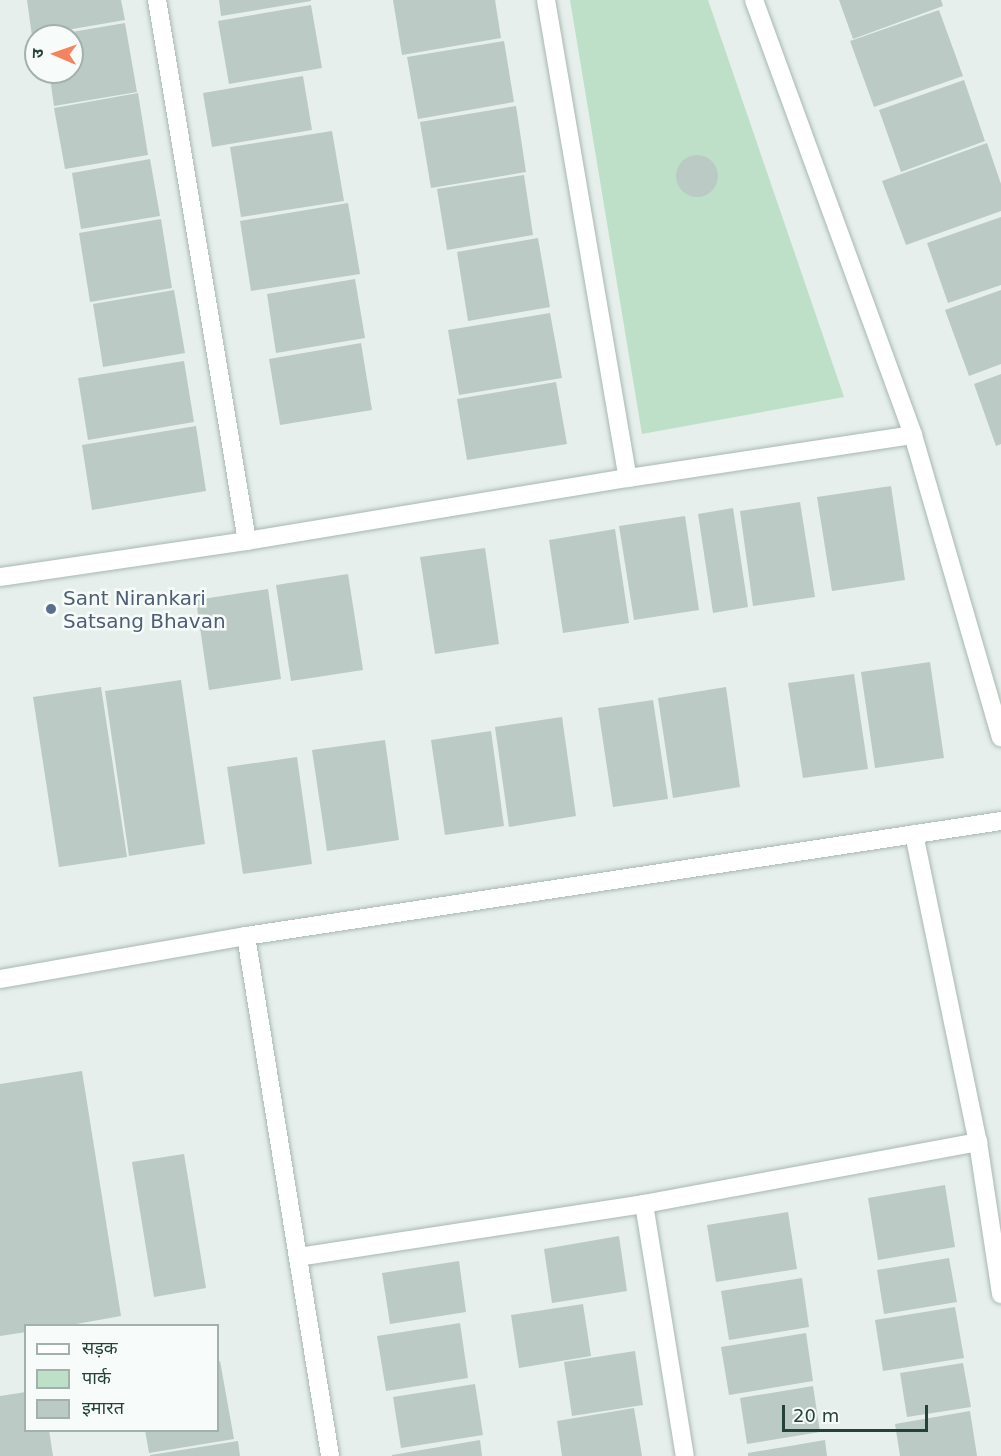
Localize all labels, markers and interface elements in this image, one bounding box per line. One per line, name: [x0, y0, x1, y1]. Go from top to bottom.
north arrow: [24, 24, 84, 84]
text: उ: [28, 48, 47, 58]
place label: Sant Nirankari Satsang Bhavan: [63, 586, 226, 633]
marker: Sant Nirankari Satsang Bhavan: [44, 602, 58, 616]
legend: [24, 1324, 219, 1432]
text: सड़क: [82, 1337, 118, 1358]
text: पार्क: [82, 1367, 111, 1388]
scale bar: [785, 1393, 930, 1431]
text: इमारत: [82, 1397, 124, 1418]
text: 20 m: [793, 1405, 839, 1426]

